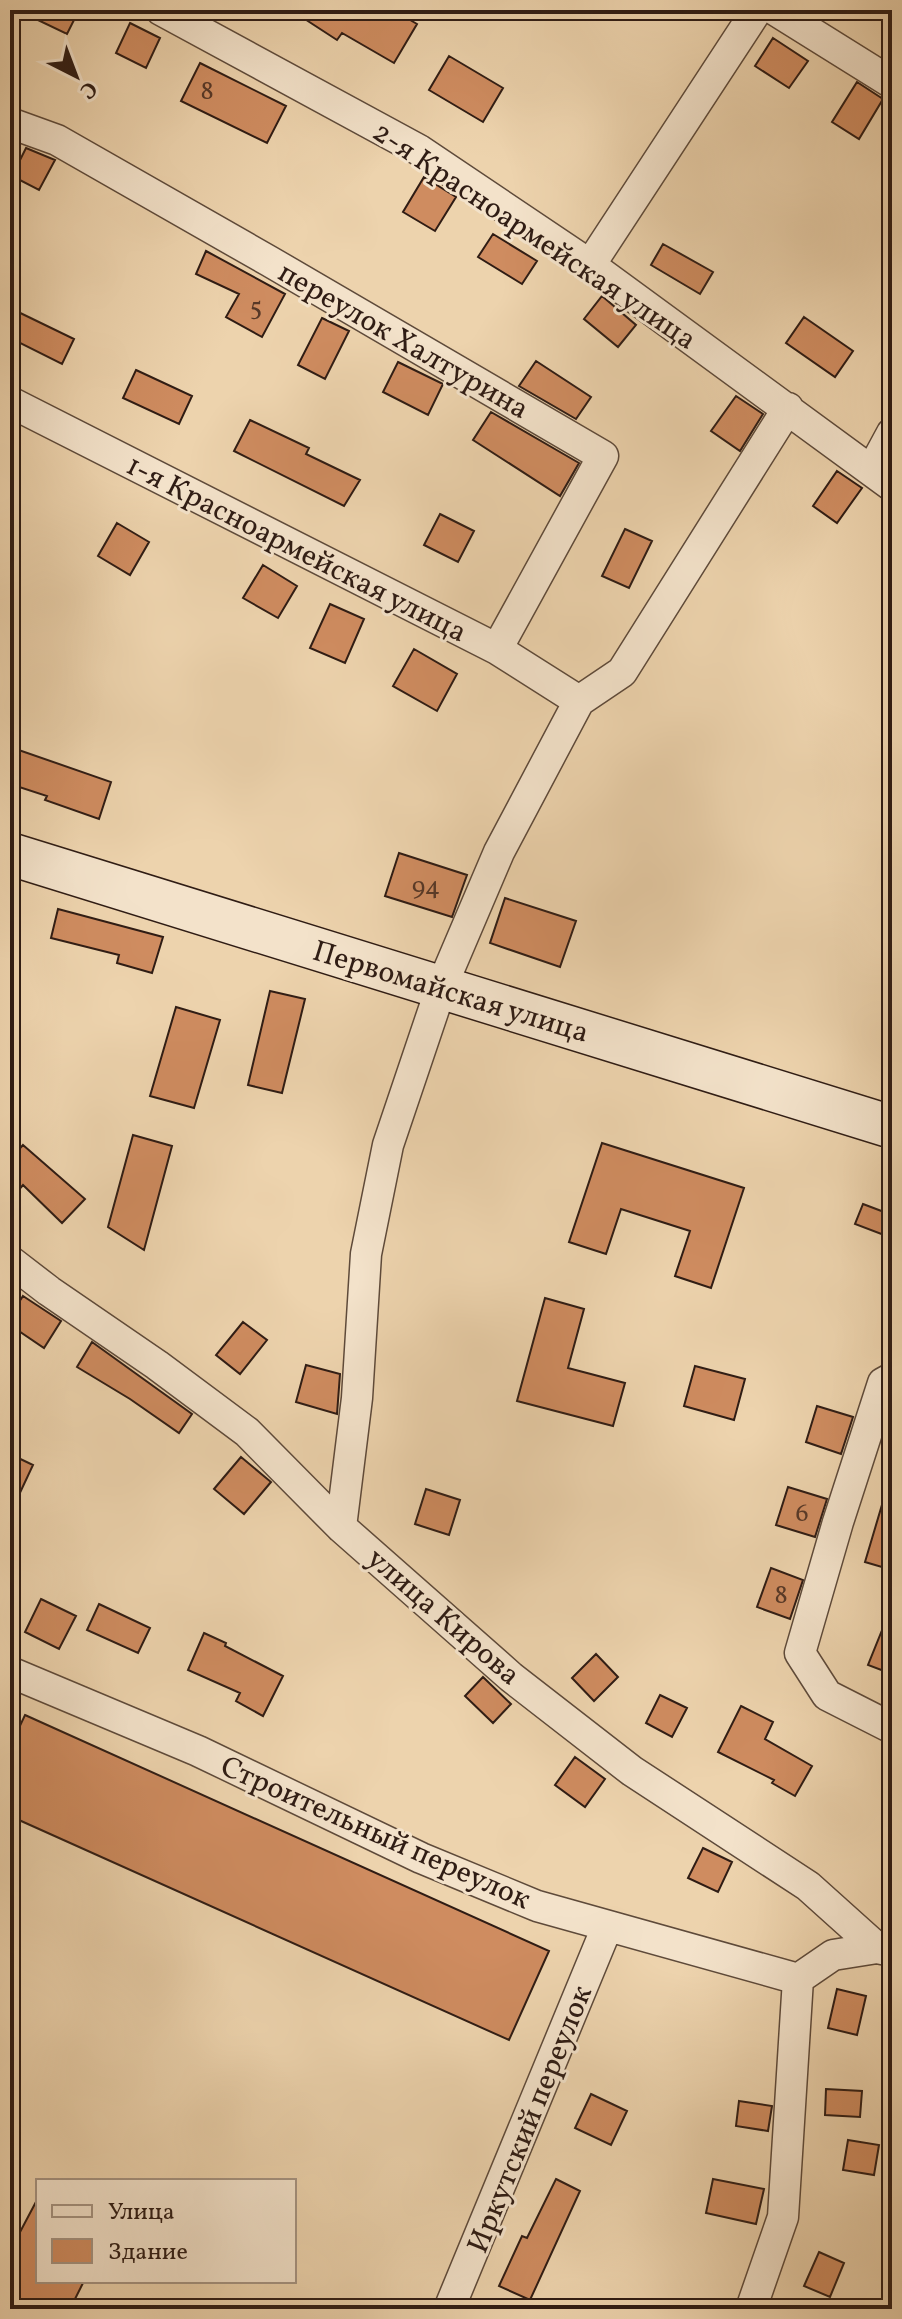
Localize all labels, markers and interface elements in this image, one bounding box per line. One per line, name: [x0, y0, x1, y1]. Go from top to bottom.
north arrow: [36, 36, 116, 116]
text: С: [72, 73, 103, 105]
house number: 8: [200, 74, 214, 110]
street label: 2-я Красноармейская улица: [363, 112, 704, 361]
street label: переулок Халтурина: [270, 253, 536, 431]
house number: 5: [250, 290, 262, 326]
street label: 1-я Красноармейская улица: [118, 445, 474, 654]
house number: 94: [412, 869, 440, 905]
street label: Первомайская улица: [307, 931, 594, 1055]
house number: 6: [795, 1496, 809, 1532]
street label: улица Кирова: [357, 1539, 529, 1696]
house number: 8: [774, 1578, 788, 1614]
street label: Строительный переулок: [214, 1746, 537, 1921]
street label: Иркутский переулок: [458, 1980, 604, 2260]
legend: [36, 2179, 296, 2283]
text: Улица: [108, 2196, 175, 2230]
text: Здание: [108, 2236, 188, 2270]

